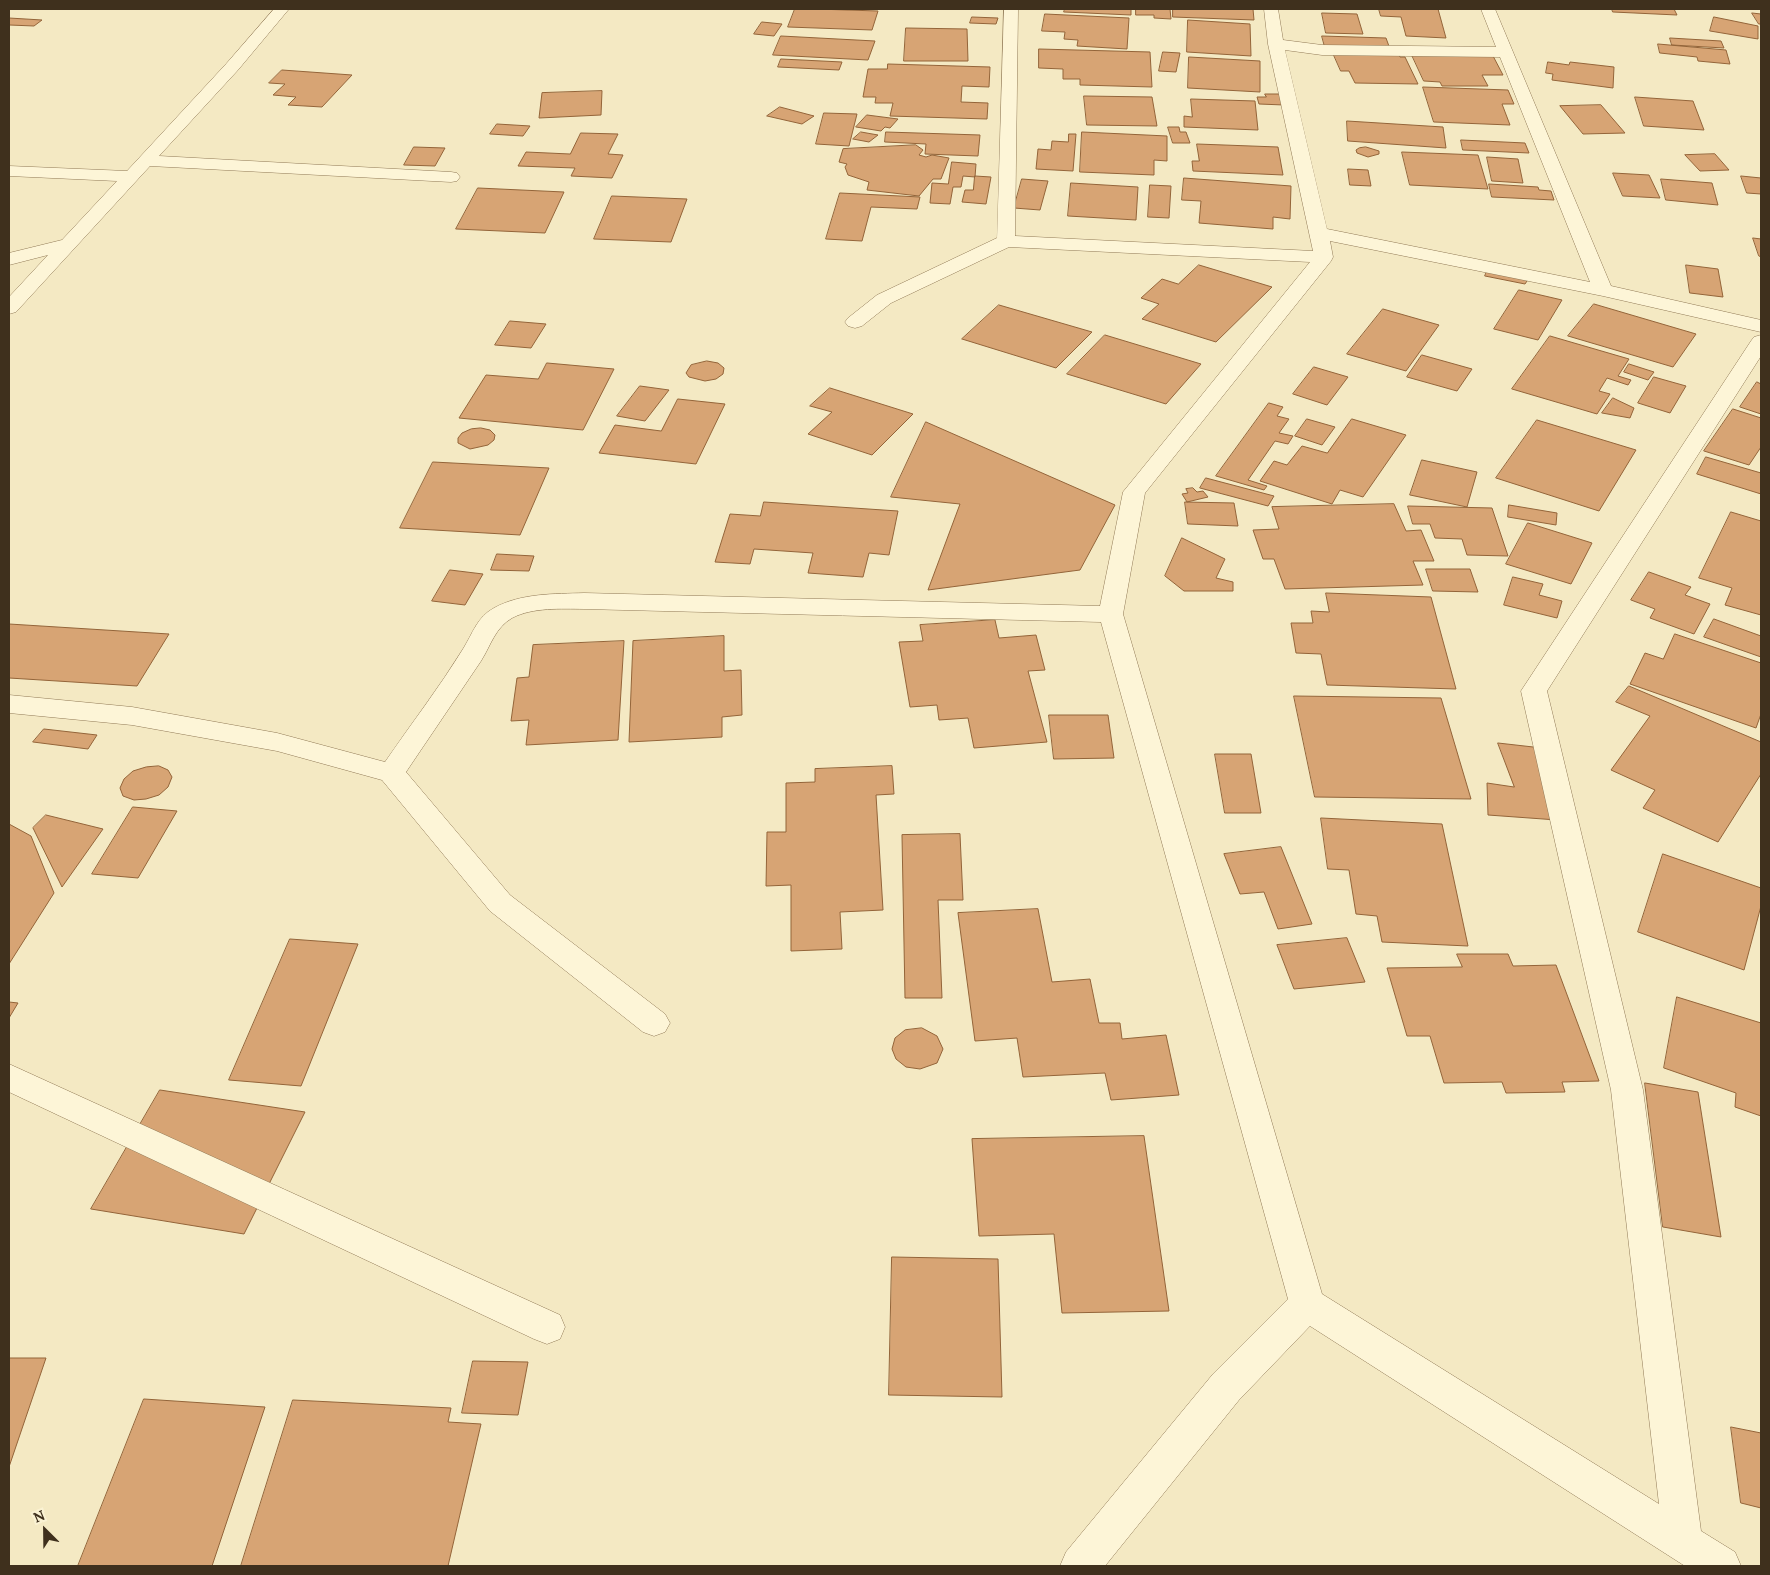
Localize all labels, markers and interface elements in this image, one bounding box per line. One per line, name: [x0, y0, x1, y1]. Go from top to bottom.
north arrow: [20, 1505, 70, 1555]
text: N: [31, 1506, 48, 1527]

